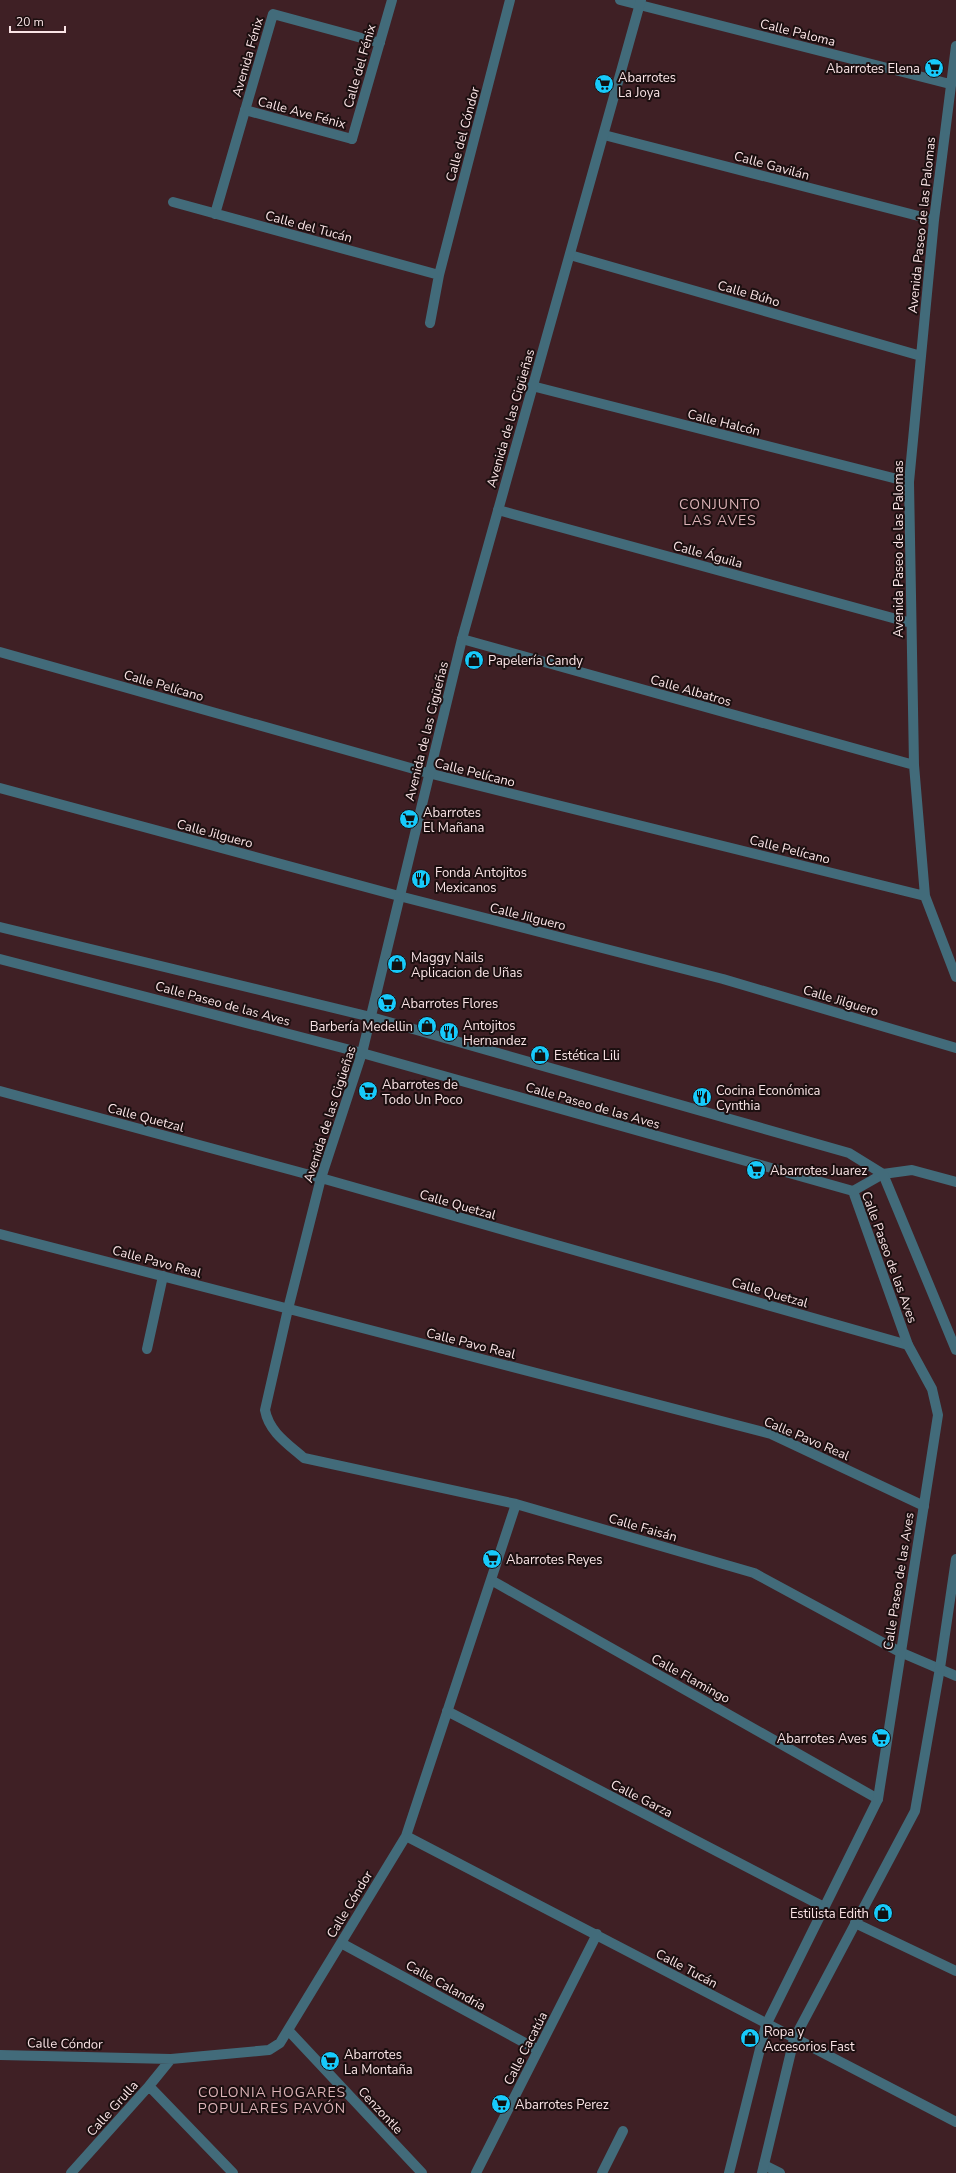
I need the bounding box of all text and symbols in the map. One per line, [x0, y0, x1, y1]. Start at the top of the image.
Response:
scale bar [10, 8, 65, 34]
text: 20 m [16, 14, 44, 30]
street label: Avenida Fénix [228, 15, 268, 99]
street label: Calle Paloma [758, 15, 837, 51]
street label: Calle del Fénix [339, 22, 381, 110]
supermarket icon: Abarrotes Elena [923, 57, 945, 79]
place label: Abarrotes Elena [826, 60, 920, 78]
place label: Abarrotes La Joya [618, 69, 676, 102]
supermarket icon: Abarrotes La Joya [593, 73, 615, 95]
street label: Calle del Cóndor [442, 85, 484, 184]
street label: Calle Ave Fénix [256, 93, 348, 133]
street label: Avenida Paseo de las Palomas [904, 136, 940, 314]
street label: Calle Gavilán [732, 147, 811, 185]
street label: Calle del Tucán [263, 207, 354, 247]
street label: Calle Búho [715, 276, 782, 311]
street label: Avenida de las Cigüeñas [483, 347, 539, 490]
street label: Calle Halcón [685, 405, 762, 441]
street label: Avenida Paseo de las Palomas [890, 460, 908, 638]
district label: CONJUNTO LAS AVES [679, 495, 761, 530]
street label: Calle Águila [671, 536, 745, 573]
shop icon: Papelería Candy [463, 649, 485, 671]
place label: Papelería Candy [488, 652, 583, 670]
street label: Avenida de las Cigüeñas [401, 660, 453, 803]
street label: Calle Pelícano [122, 666, 206, 706]
street label: Calle Albatros [648, 671, 733, 711]
street label: Calle Pelícano [433, 754, 517, 792]
place label: Abarrotes El Mañana [423, 804, 484, 837]
supermarket icon: Abarrotes El Mañana [398, 808, 420, 830]
street label: Calle Jilguero [175, 815, 255, 853]
street label: Calle Pelícano [748, 831, 832, 869]
place label: Fonda Antojitos Mexicanos [435, 864, 527, 897]
restaurant icon: Fonda Antojitos Mexicanos [410, 868, 432, 890]
street label: Calle Jilguero [488, 899, 568, 935]
place label: Maggy Nails Aplicacion de Uñas [411, 949, 523, 982]
shop icon: Maggy Nails Aplicacion de Uñas [386, 953, 408, 975]
street label: Calle Paseo de las Aves [153, 977, 292, 1031]
street label: Calle Jilguero [801, 981, 881, 1021]
supermarket icon: Abarrotes Flores [376, 992, 398, 1014]
place label: Abarrotes Flores [401, 995, 498, 1013]
shop icon: Barbería Medellin [416, 1015, 438, 1037]
place label: Antojitos Hernandez [463, 1017, 527, 1050]
place label: Barbería Medellin [310, 1018, 413, 1036]
restaurant icon: Antojitos Hernandez [438, 1021, 460, 1043]
street label: Avenida de las Cigüeñas [299, 1043, 361, 1185]
shop icon: Estética Lili [529, 1044, 551, 1066]
place label: Estética Lili [554, 1047, 620, 1065]
place label: Abarrotes de Todo Un Poco [382, 1076, 463, 1109]
street label: Calle Paseo de las Aves [523, 1078, 662, 1134]
supermarket icon: Abarrotes de Todo Un Poco [357, 1080, 379, 1102]
place label: Cocina Económica Cynthia [716, 1082, 820, 1115]
restaurant icon: Cocina Económica Cynthia [691, 1086, 713, 1108]
street label: Calle Quetzal [105, 1099, 186, 1137]
supermarket icon: Abarrotes Juarez [745, 1159, 767, 1181]
place label: Abarrotes Juarez [770, 1162, 867, 1180]
street label: Calle Quetzal [417, 1185, 498, 1225]
street label: Calle Paseo de las Aves [857, 1189, 921, 1326]
street label: Calle Pavo Real [110, 1241, 203, 1283]
street label: Calle Quetzal [729, 1273, 810, 1313]
street label: Calle Pavo Real [424, 1324, 517, 1364]
street label: Calle Pavo Real [761, 1413, 852, 1465]
street label: Calle Faisán [606, 1510, 679, 1546]
street label: Calle Paseo de las Aves [879, 1511, 919, 1651]
supermarket icon: Abarrotes Reyes [481, 1548, 503, 1570]
place label: Abarrotes Reyes [506, 1551, 602, 1569]
street label: Calle Flamingo [648, 1650, 733, 1708]
supermarket icon: Abarrotes Aves [870, 1727, 892, 1749]
place label: Abarrotes Aves [777, 1730, 867, 1748]
street label: Calle Garza [608, 1776, 676, 1822]
street label: Calle Cóndor [323, 1867, 377, 1942]
shop icon: Estilista Edith [872, 1902, 894, 1924]
place label: Estilista Edith [790, 1905, 869, 1923]
street label: Calle Tucán [652, 1945, 721, 1993]
street label: Calle Calandria [402, 1956, 489, 2015]
street label: Calle Cacatúa [500, 2009, 552, 2088]
place label: Ropa y Accesorios Fast [764, 2023, 855, 2056]
shop icon: Ropa y Accesorios Fast [739, 2027, 761, 2049]
street label: Calle Cóndor [27, 2034, 103, 2054]
place label: Abarrotes La Montaña [344, 2046, 413, 2079]
supermarket icon: Abarrotes La Montaña [319, 2050, 341, 2072]
street label: Calle Grulla [83, 2077, 143, 2140]
district label: COLONIA HOGARES POPULARES PAVÓN [198, 2083, 346, 2118]
street label: Cenzontle [354, 2083, 407, 2138]
supermarket icon: Abarrotes Perez [490, 2093, 512, 2115]
place label: Abarrotes Perez [515, 2096, 609, 2114]

